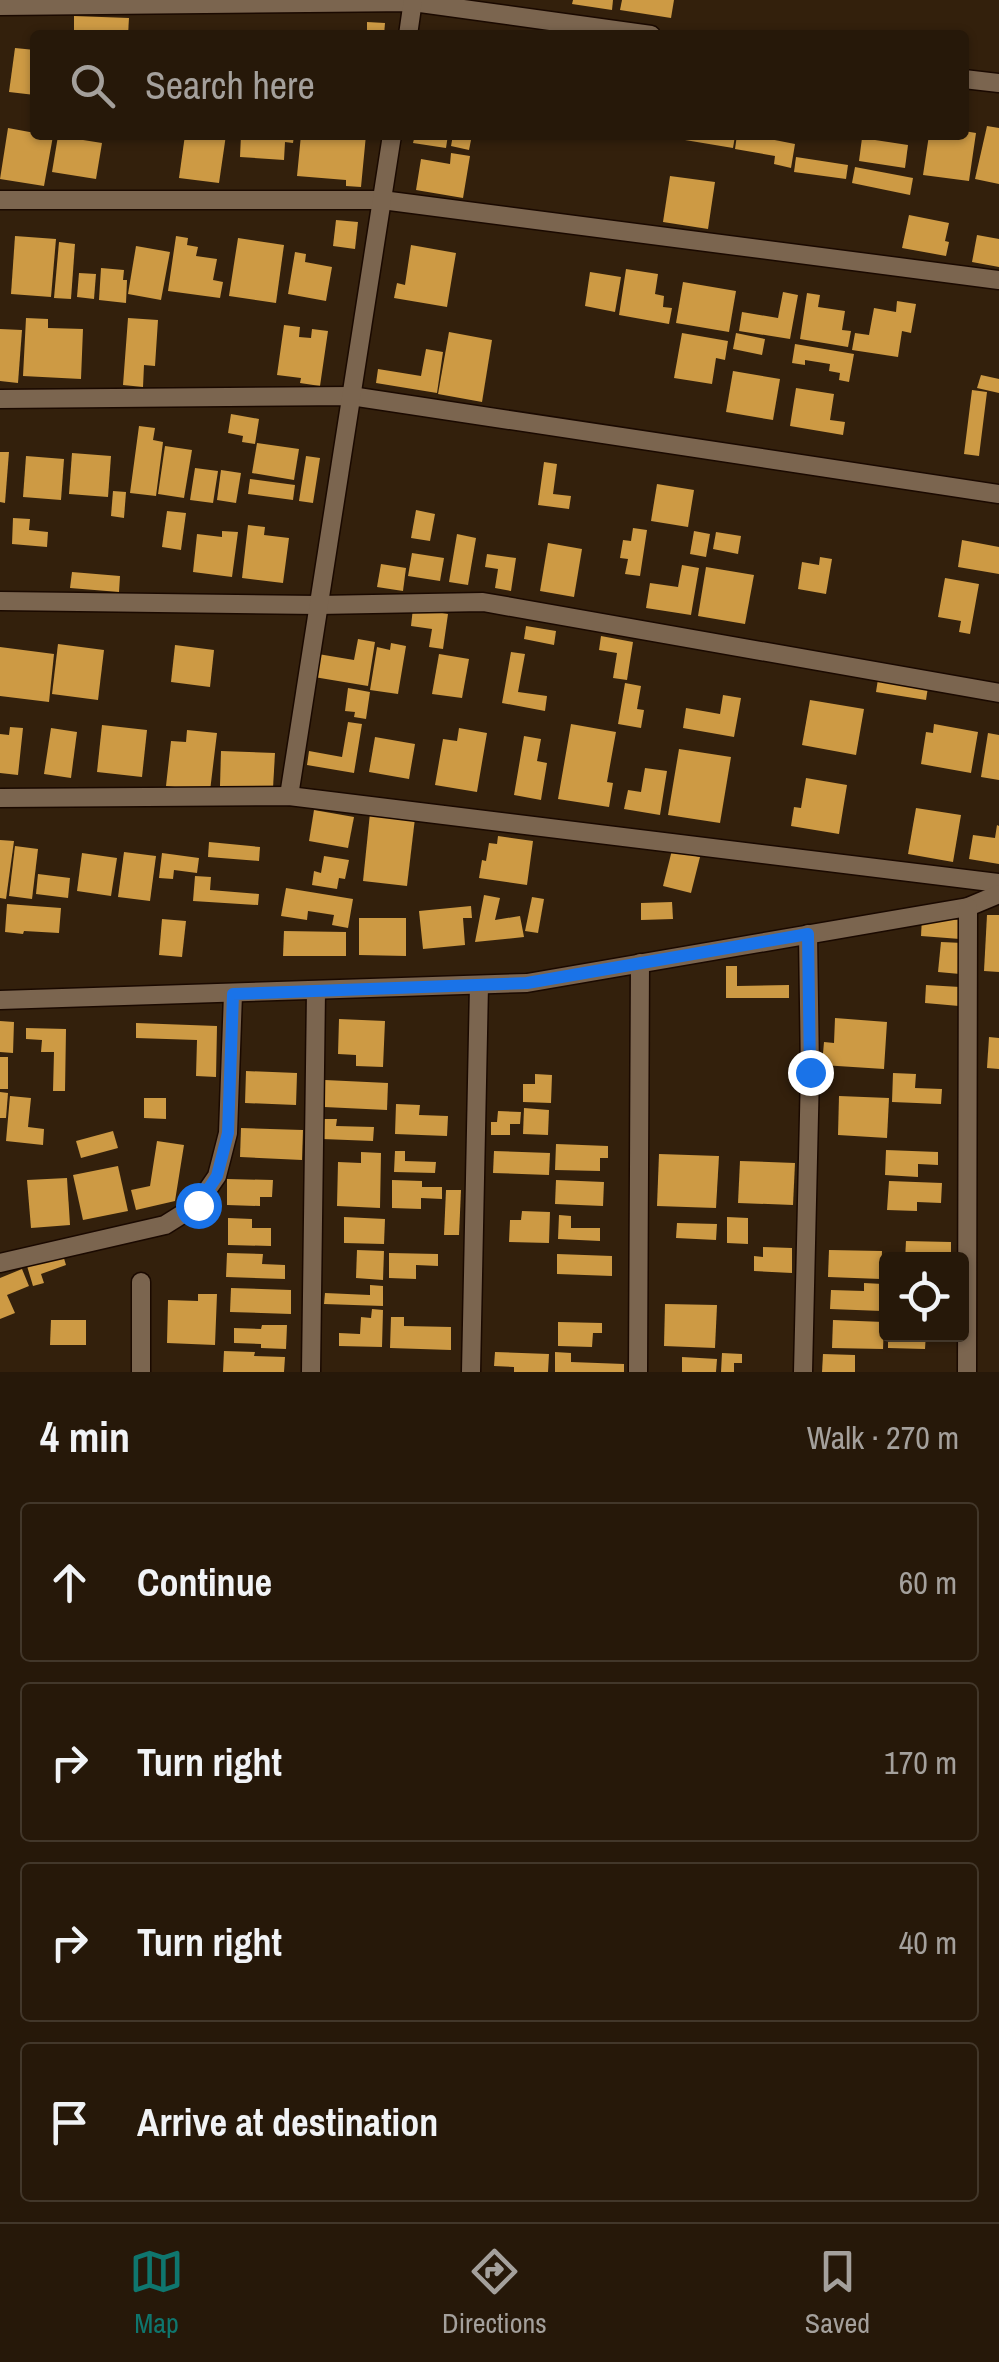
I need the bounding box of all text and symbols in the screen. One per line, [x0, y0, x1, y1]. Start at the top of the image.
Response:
search box [30, 30, 969, 140]
icon: search [65, 58, 120, 113]
text: Search here [145, 60, 315, 111]
route end [788, 1050, 834, 1096]
route start [176, 1183, 222, 1229]
map controls [879, 1252, 969, 1342]
button: locate [879, 1252, 969, 1342]
text: 4 min [40, 1409, 130, 1465]
text: Walk · 270 m [807, 1416, 959, 1459]
icon: ahead [42, 1555, 97, 1610]
text: Continue [137, 1557, 272, 1608]
text: 60 m [899, 1561, 957, 1604]
icon: right [42, 1735, 97, 1790]
text: Turn right [137, 1737, 282, 1788]
text: 170 m [884, 1741, 957, 1784]
icon: right [42, 1915, 97, 1970]
text: Turn right [137, 1917, 282, 1968]
text: 40 m [899, 1921, 957, 1964]
icon: arrive [42, 2095, 97, 2150]
text: Arrive at destination [137, 2097, 438, 2148]
tab: Map [129, 2244, 184, 2342]
tab: Directions [442, 2244, 547, 2342]
tab: Saved [805, 2244, 870, 2342]

